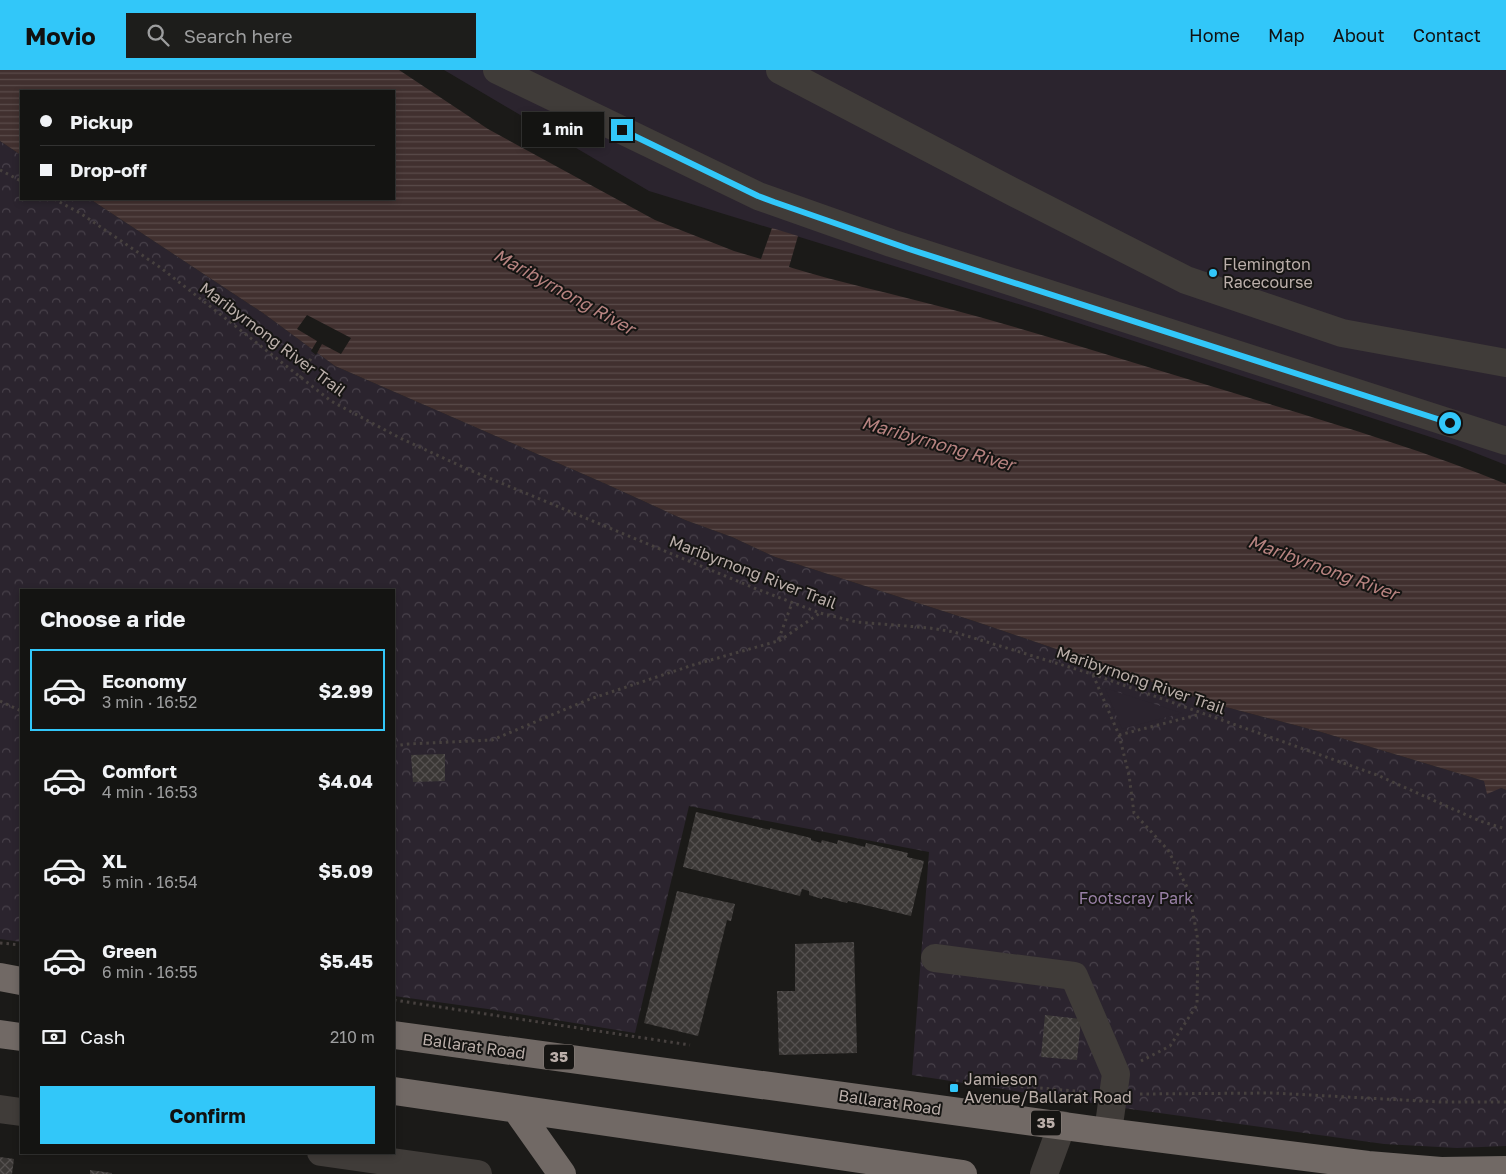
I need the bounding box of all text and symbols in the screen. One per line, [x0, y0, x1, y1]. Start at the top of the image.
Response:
search box [126, 13, 476, 58]
text: Movio [25, 21, 96, 50]
icon: search [144, 21, 172, 49]
text: Search here [184, 24, 293, 47]
text: Home [1189, 24, 1240, 46]
text: Map [1268, 24, 1305, 46]
text: About [1333, 24, 1385, 46]
text: Contact [1413, 24, 1481, 46]
text: Pickup [70, 110, 133, 133]
callout: 1 min [522, 112, 604, 148]
text: 1 min [543, 119, 583, 139]
route end [611, 119, 633, 141]
text: Drop-off [70, 158, 147, 181]
water label: Maribyrnong River [490, 243, 642, 341]
place label: Flemington Racecourse [1223, 254, 1313, 292]
marker: Flemington Racecourse [1207, 267, 1219, 279]
street label: Maribyrnong River Trail [196, 278, 350, 400]
water label: Maribyrnong River [859, 411, 1020, 476]
route start [1439, 412, 1461, 434]
water label: Maribyrnong River [1245, 530, 1404, 605]
street label: Maribyrnong River Trail [667, 531, 839, 613]
text: Choose a ride [40, 605, 186, 632]
street label: Maribyrnong River Trail [1054, 642, 1228, 718]
icon: car [42, 668, 87, 713]
text: Economy [102, 669, 187, 692]
text: $2.99 [318, 679, 373, 702]
text: 3 min · 16:52 [102, 692, 197, 712]
icon: car [42, 758, 87, 803]
text: Comfort [102, 759, 177, 782]
text: $4.04 [318, 769, 373, 792]
text: 4 min · 16:53 [102, 782, 198, 802]
icon: car [42, 848, 87, 893]
text: XL [102, 849, 127, 872]
text: $5.09 [318, 859, 373, 882]
text: 5 min · 16:54 [102, 872, 198, 892]
park label: Footscray Park [1079, 888, 1193, 908]
icon: car [42, 938, 87, 983]
text: Green [102, 939, 157, 962]
text: $5.45 [319, 949, 373, 972]
text: 6 min · 16:55 [102, 962, 198, 982]
icon: cash [40, 1023, 68, 1051]
text: Cash [80, 1025, 125, 1048]
text: 210 m [330, 1027, 375, 1047]
street label: Ballarat Road [421, 1029, 527, 1063]
road number: 35 [544, 1044, 574, 1070]
place label: Jamieson Avenue/Ballarat Road [964, 1069, 1132, 1107]
marker: Jamieson Avenue/Ballarat Road [948, 1082, 960, 1094]
street label: Ballarat Road [837, 1085, 943, 1119]
button: Confirm [40, 1086, 375, 1144]
road number: 35 [1031, 1110, 1061, 1136]

